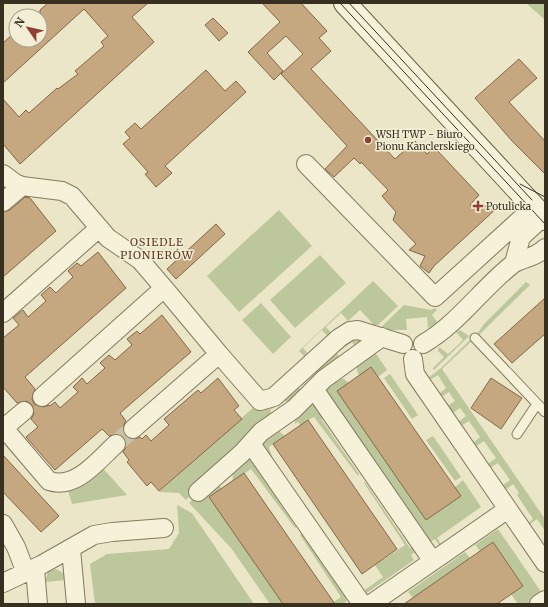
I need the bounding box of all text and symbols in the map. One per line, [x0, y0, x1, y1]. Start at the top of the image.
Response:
north arrow [8, 8, 48, 48]
text: N [11, 15, 28, 30]
place label: WSH TWP - Biuro Pionu Kanclerskiego [375, 128, 475, 153]
marker: WSH TWP - Biuro Pionu Kanclerskiego [363, 135, 373, 145]
place label: Potulicka [486, 200, 532, 213]
marker: Potulicka [473, 201, 483, 211]
district label: OSIEDLE PIONIERÓW [120, 235, 194, 262]

